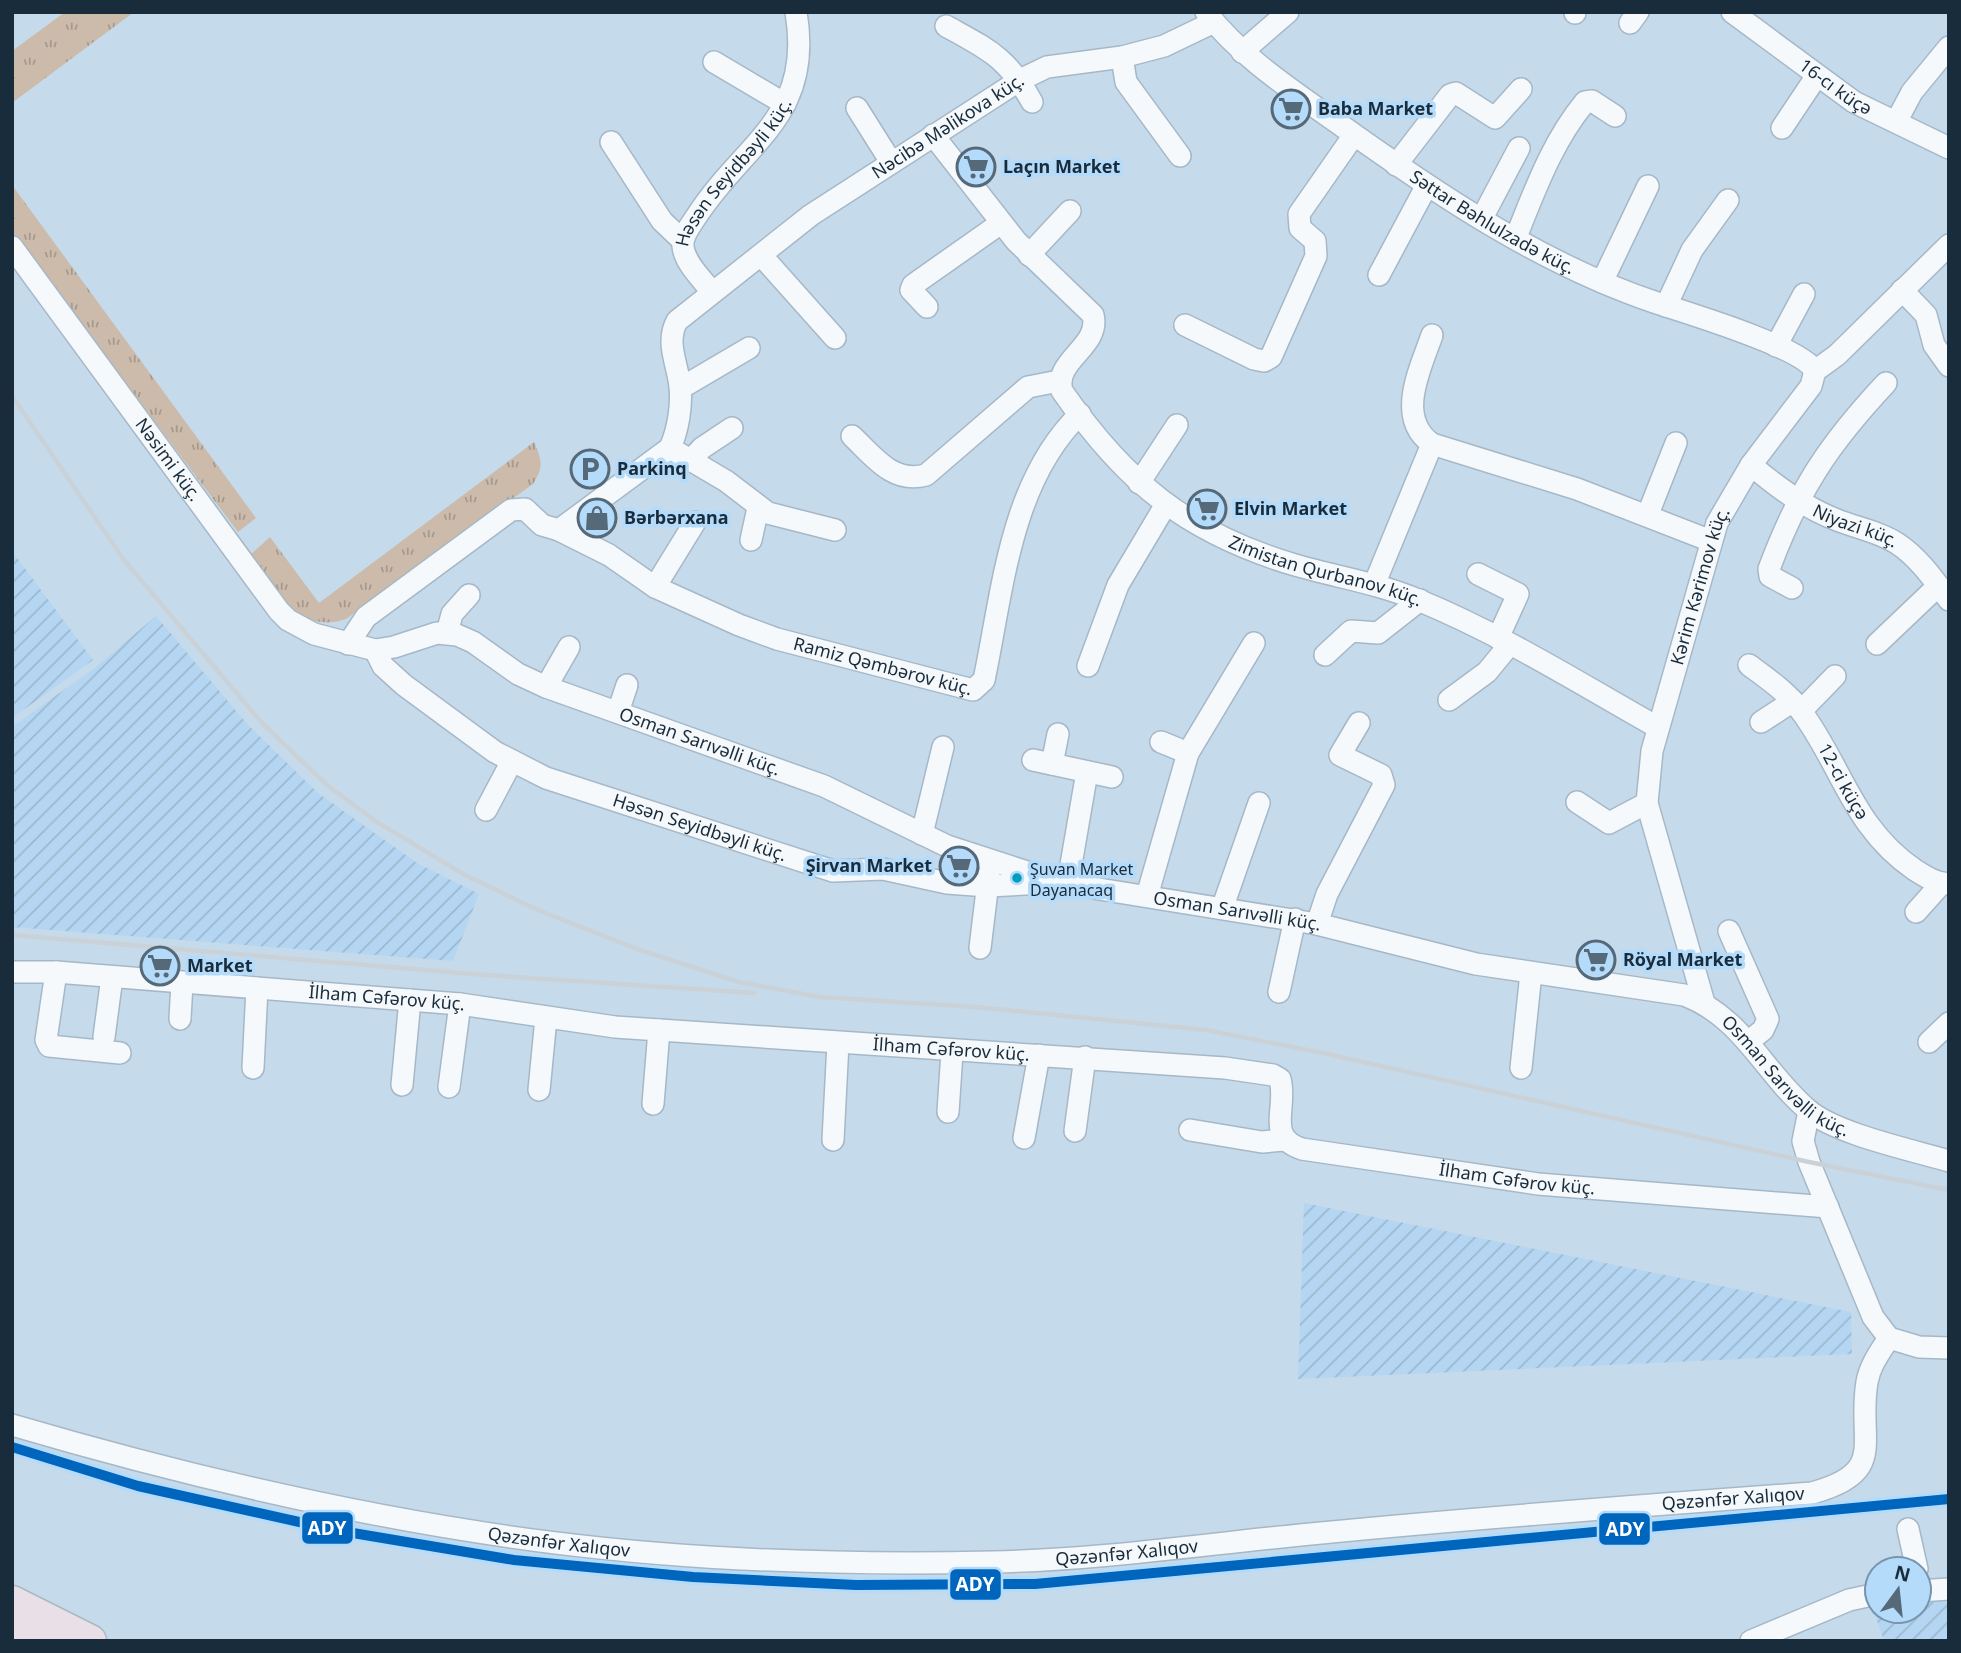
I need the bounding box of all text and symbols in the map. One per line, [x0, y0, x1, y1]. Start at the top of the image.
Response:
street label: 16-cı küçə [1795, 53, 1876, 120]
street label: Nəcibə Məlikova küç. [867, 67, 1028, 184]
supermarket icon: Baba Market [1270, 88, 1312, 130]
street label: Həsən Seyidbəyli küç. [669, 94, 797, 249]
place label: Baba Market [1318, 96, 1433, 120]
supermarket icon: Laçın Market [955, 146, 997, 188]
place label: Laçın Market [1003, 154, 1121, 178]
street label: Səttar Bəhlulzadə küç. [1406, 164, 1579, 279]
street label: Nəsimi küç. [130, 413, 207, 506]
parking icon: Parkinq [569, 448, 611, 490]
place label: Parkinq [617, 456, 687, 480]
supermarket icon: Elvin Market [1186, 488, 1228, 530]
place label: Elvin Market [1234, 496, 1347, 520]
shop icon: Bərbərxana [576, 497, 618, 539]
street label: Niyazi küç. [1809, 498, 1903, 553]
street label: Kərim Kərimov küç. [1664, 502, 1735, 668]
place label: Bərbərxana [624, 505, 729, 529]
street label: Zimistan Qurbanov küç. [1225, 529, 1426, 611]
street label: Ramiz Qəmbərov küç. [791, 631, 975, 700]
street label: Osman Sarıvəlli küç. [616, 701, 784, 781]
street label: 12-ci küçə [1813, 739, 1875, 824]
street label: Həsən Seyidbəyli küç. [610, 787, 790, 866]
supermarket icon: Şirvan Market [938, 845, 980, 887]
place label: Şirvan Market [806, 853, 932, 877]
place label: Şuvan Market Dayanacaq [1030, 858, 1133, 901]
marker: Şuvan Market Dayanacaq [1010, 871, 1024, 885]
street label: Osman Sarıvəlli küç. [1152, 885, 1324, 936]
supermarket icon: Röyal Market [1575, 939, 1617, 981]
supermarket icon: Market [139, 945, 181, 987]
place label: Röyal Market [1623, 947, 1743, 971]
place label: Market [187, 953, 253, 977]
street label: İlham Cəfərov küç. [308, 979, 467, 1016]
street label: Osman Sarıvəlli küç. [1717, 1009, 1853, 1142]
street label: İlham Cəfərov küç. [872, 1031, 1031, 1066]
street label: İlham Cəfərov küç. [1438, 1156, 1596, 1199]
street label: Qəzənfər Xalıqov [1661, 1481, 1806, 1515]
line badge: ADY [301, 1511, 354, 1545]
line badge: ADY [1598, 1512, 1651, 1546]
text: ADY [308, 1515, 346, 1541]
text: ADY [1606, 1516, 1644, 1542]
street label: Qəzənfər Xalıqov [486, 1521, 632, 1562]
street label: Qəzənfər Xalıqov [1054, 1533, 1200, 1570]
north arrow [1863, 1555, 1933, 1625]
text: N [1892, 1559, 1913, 1588]
line badge: ADY [949, 1568, 1002, 1601]
text: ADY [956, 1571, 994, 1597]

